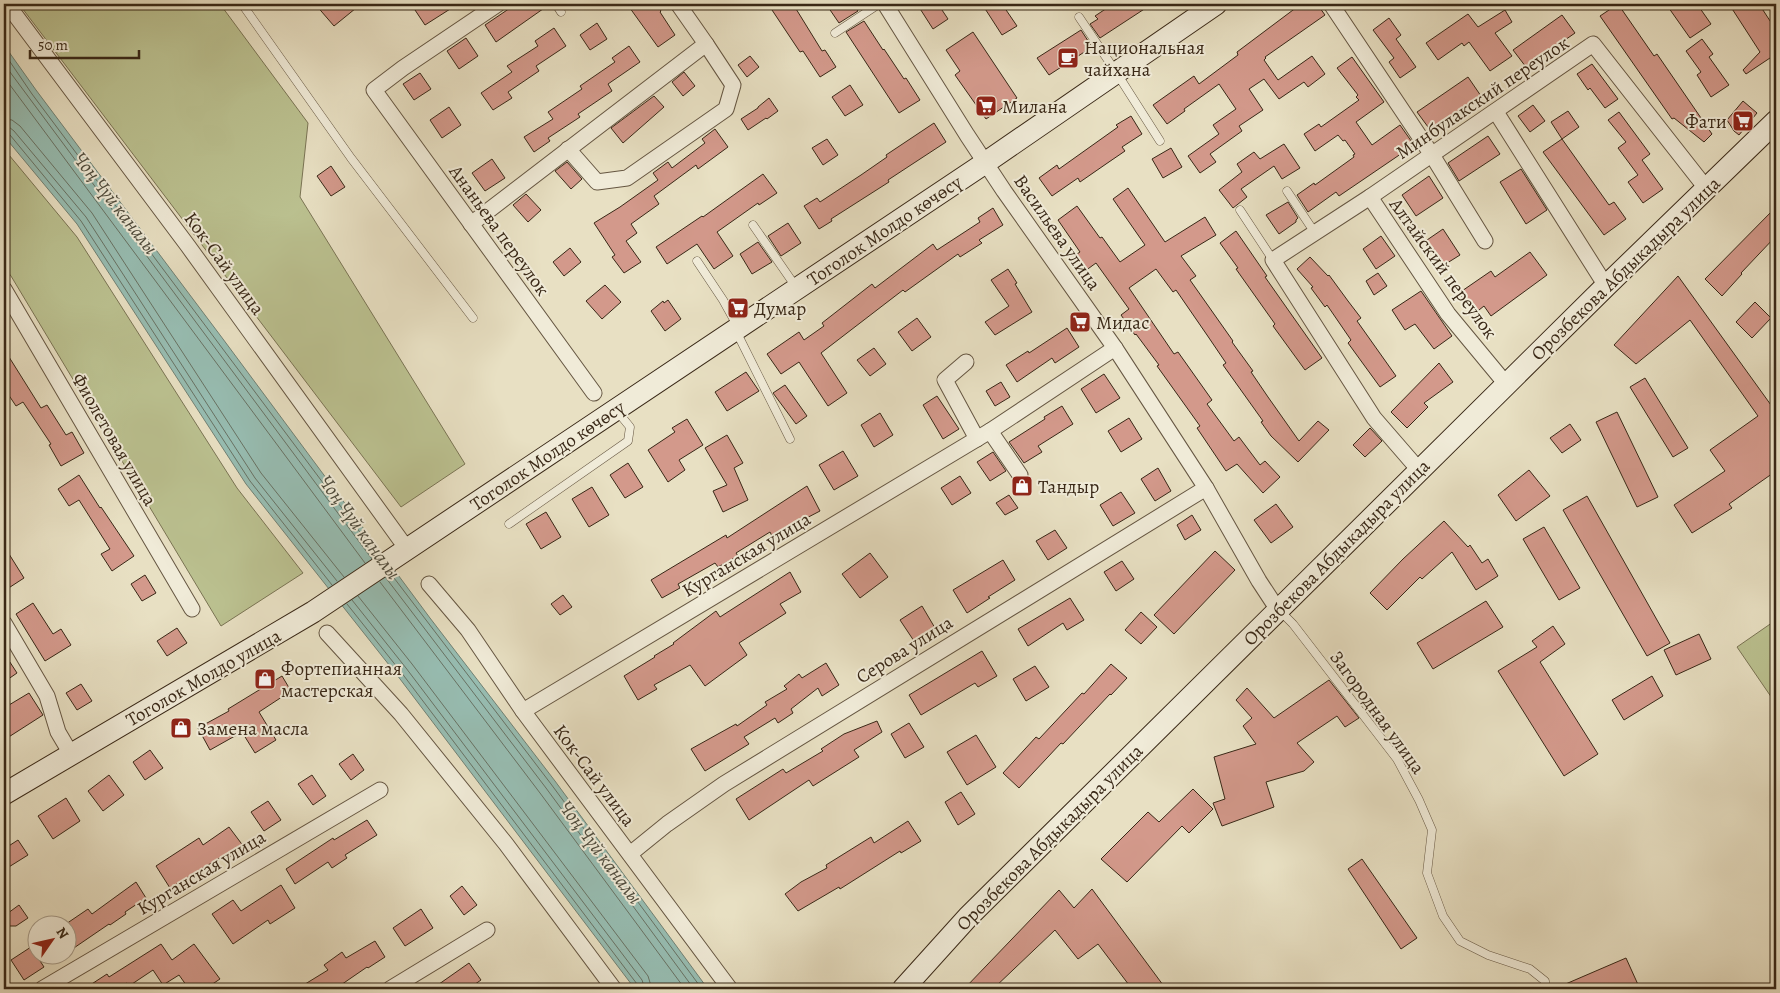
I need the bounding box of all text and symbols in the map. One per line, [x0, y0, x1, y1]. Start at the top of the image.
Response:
scale bar [30, 28, 139, 60]
street label: Минбулакский переулок [1391, 30, 1574, 166]
text: 50 m [38, 35, 68, 55]
place label: Национальная чайхана [1084, 35, 1205, 83]
cafe icon: Национальная чайхана [1056, 46, 1080, 70]
supermarket icon: Милана [974, 94, 998, 118]
place label: Милана [1002, 94, 1067, 120]
place label: Фати [1685, 109, 1727, 135]
supermarket icon: Фати [1731, 109, 1755, 133]
water label: Чоң Чүй каналы [67, 147, 164, 260]
street label: Ананьева переулок [442, 159, 556, 301]
street label: Тоголок Молдо көчөсү [802, 169, 967, 292]
street label: Васильева улица [1008, 169, 1107, 296]
street label: Орозбекова Абдыкадыра улица [1525, 171, 1726, 366]
street label: Алтайский переулок [1383, 192, 1503, 345]
street label: Кок-Сай улица [178, 207, 271, 321]
supermarket icon: Думар [726, 296, 750, 320]
place label: Думар [754, 296, 806, 322]
supermarket icon: Мидас [1068, 310, 1092, 334]
place label: Мидас [1096, 310, 1149, 336]
street label: Фиолетовая улица [65, 368, 163, 511]
street label: Тоголок Молдо көчөсү [465, 394, 630, 517]
street label: Орозбекова Абдыкадыра улица [1238, 453, 1436, 652]
water label: Чоң Чүй каналы [313, 470, 407, 585]
shop icon: Тандыр [1010, 474, 1034, 498]
place label: Тандыр [1038, 474, 1099, 500]
street label: Курганская улица [677, 506, 816, 604]
street label: Серова улица [851, 610, 958, 690]
street label: Тоголок Молдо улица [121, 623, 286, 733]
street label: Загородная улица [1324, 646, 1431, 780]
place label: Фортепианная мастерская [281, 656, 402, 704]
shop icon: Фортепианная мастерская [253, 667, 277, 691]
shop icon: Замена масла [169, 716, 193, 740]
place label: Замена масла [197, 716, 309, 742]
street label: Кок-Сай улица [547, 719, 641, 832]
street label: Орозбекова Абдыкадыра улица [951, 738, 1149, 937]
water label: Чоң Чүй каналы [553, 795, 648, 910]
street label: Курганская улица [132, 824, 271, 922]
north arrow [28, 916, 78, 966]
text: N [52, 923, 73, 943]

